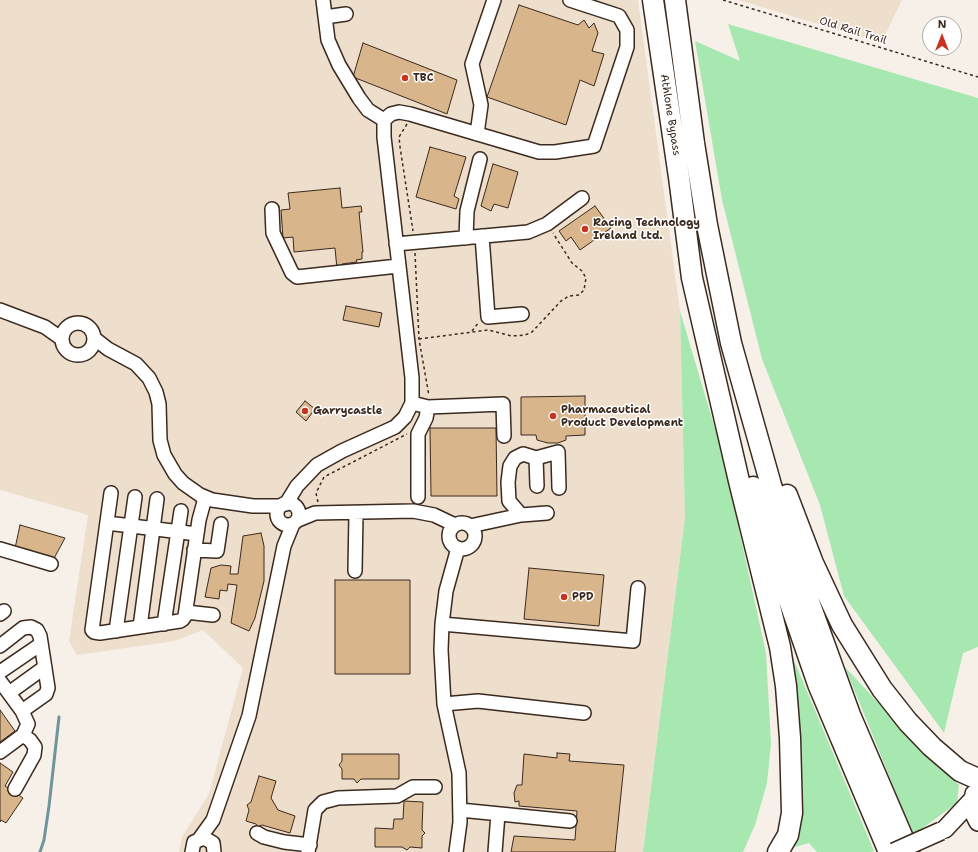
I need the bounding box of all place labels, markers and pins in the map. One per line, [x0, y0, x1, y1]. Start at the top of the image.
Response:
place label: TBC [413, 71, 433, 85]
marker: TBC [400, 73, 410, 83]
place label: Racing Technology Ireland Ltd. [593, 216, 700, 242]
marker: Racing Technology Ireland Ltd. [580, 224, 590, 234]
place label: Pharmaceutical Product Development [561, 403, 683, 429]
place label: Garrycastle [313, 404, 382, 418]
marker: Garrycastle [300, 406, 310, 416]
marker: Pharmaceutical Product Development [548, 411, 558, 421]
place label: PPD [572, 590, 594, 604]
marker: PPD [559, 592, 569, 602]

